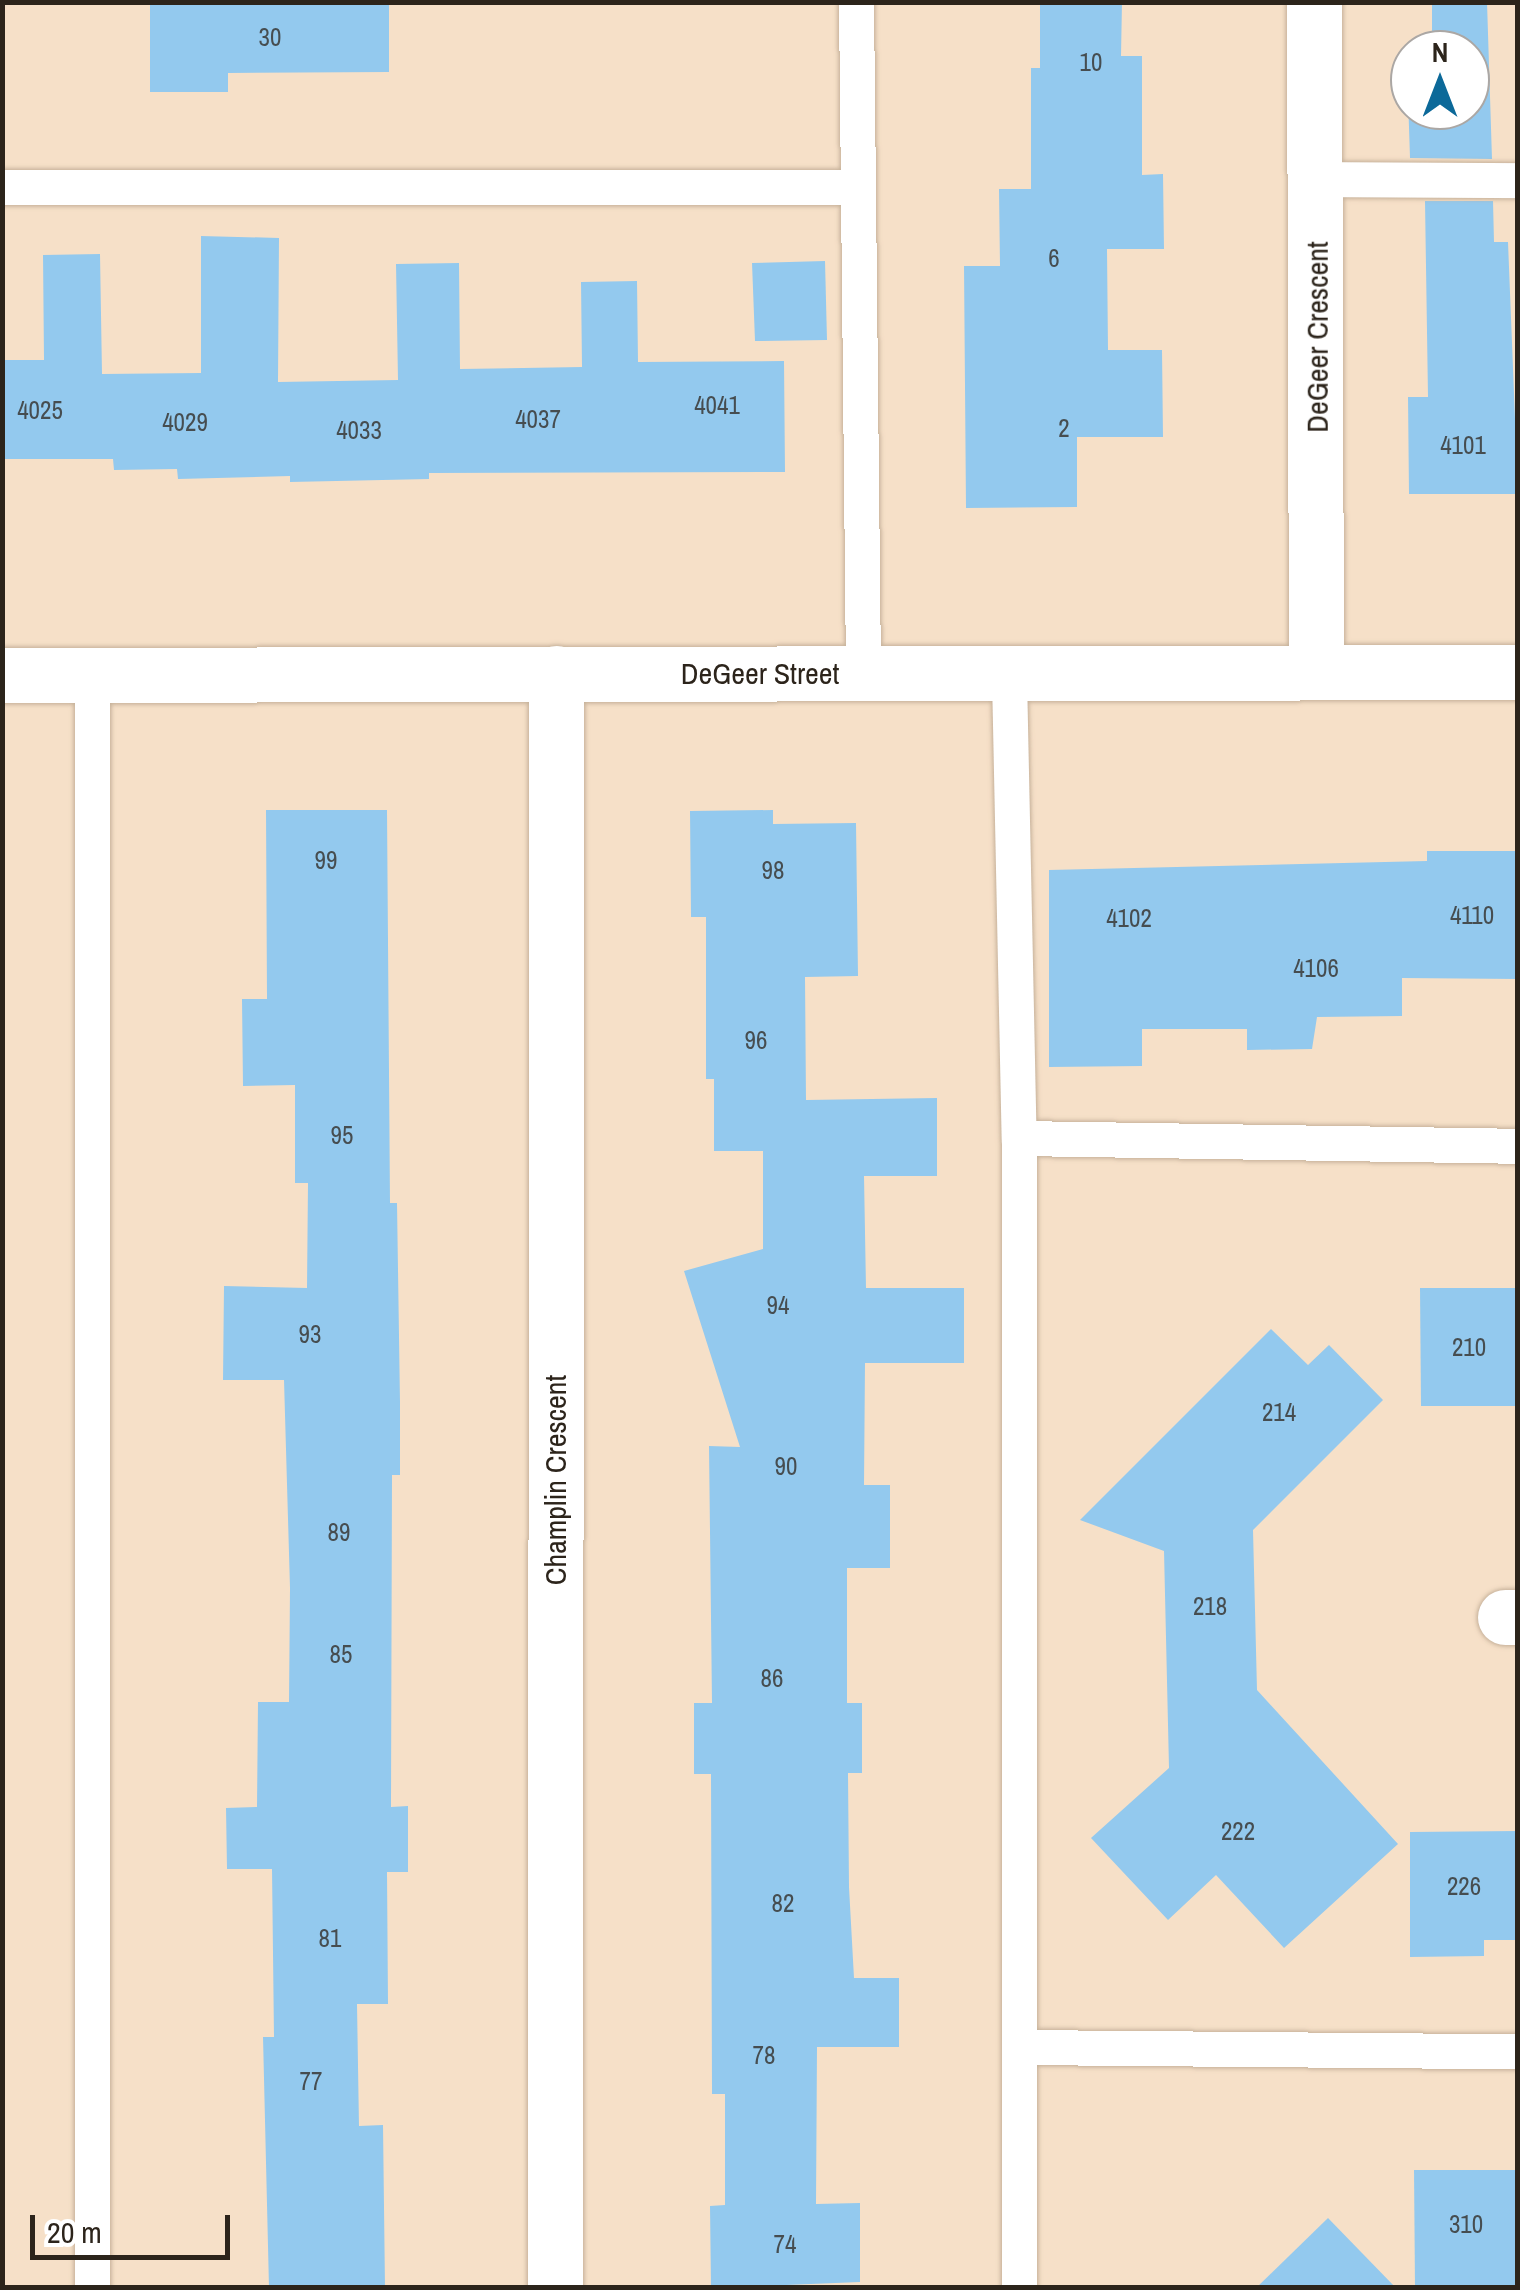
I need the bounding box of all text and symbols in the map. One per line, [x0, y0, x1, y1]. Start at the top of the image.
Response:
house number: 30 [259, 22, 281, 52]
north arrow [1390, 30, 1490, 130]
text: N [1432, 33, 1448, 71]
house number: 10 [1080, 47, 1102, 77]
street label: DeGeer Crescent [1299, 241, 1335, 433]
house number: 6 [1048, 243, 1060, 273]
house number: 4041 [694, 390, 740, 420]
house number: 4025 [17, 395, 63, 425]
house number: 4037 [515, 404, 561, 434]
house number: 4029 [162, 407, 208, 437]
house number: 2 [1058, 413, 1070, 443]
house number: 4033 [336, 415, 382, 445]
house number: 4101 [1440, 430, 1486, 460]
street label: DeGeer Street [681, 655, 839, 691]
house number: 99 [315, 845, 337, 875]
house number: 98 [762, 855, 784, 885]
house number: 4110 [1450, 900, 1494, 930]
house number: 4102 [1106, 903, 1152, 933]
house number: 4106 [1293, 953, 1339, 983]
house number: 96 [745, 1025, 767, 1055]
house number: 95 [331, 1120, 353, 1150]
house number: 94 [767, 1290, 789, 1320]
house number: 93 [299, 1319, 321, 1349]
house number: 210 [1452, 1332, 1486, 1362]
street label: Champlin Crescent [537, 1375, 573, 1585]
house number: 214 [1262, 1397, 1296, 1427]
house number: 90 [775, 1451, 797, 1481]
house number: 89 [328, 1517, 350, 1547]
house number: 218 [1193, 1591, 1227, 1621]
house number: 85 [330, 1639, 352, 1669]
house number: 86 [761, 1663, 783, 1693]
house number: 222 [1221, 1816, 1255, 1846]
house number: 226 [1447, 1871, 1481, 1901]
house number: 82 [772, 1888, 794, 1918]
house number: 81 [319, 1923, 341, 1953]
house number: 78 [753, 2040, 775, 2070]
house number: 77 [300, 2066, 322, 2096]
scale bar [35, 2195, 235, 2257]
house number: 310 [1449, 2209, 1483, 2239]
text: 20 m [47, 2212, 102, 2252]
house number: 74 [774, 2229, 796, 2259]

